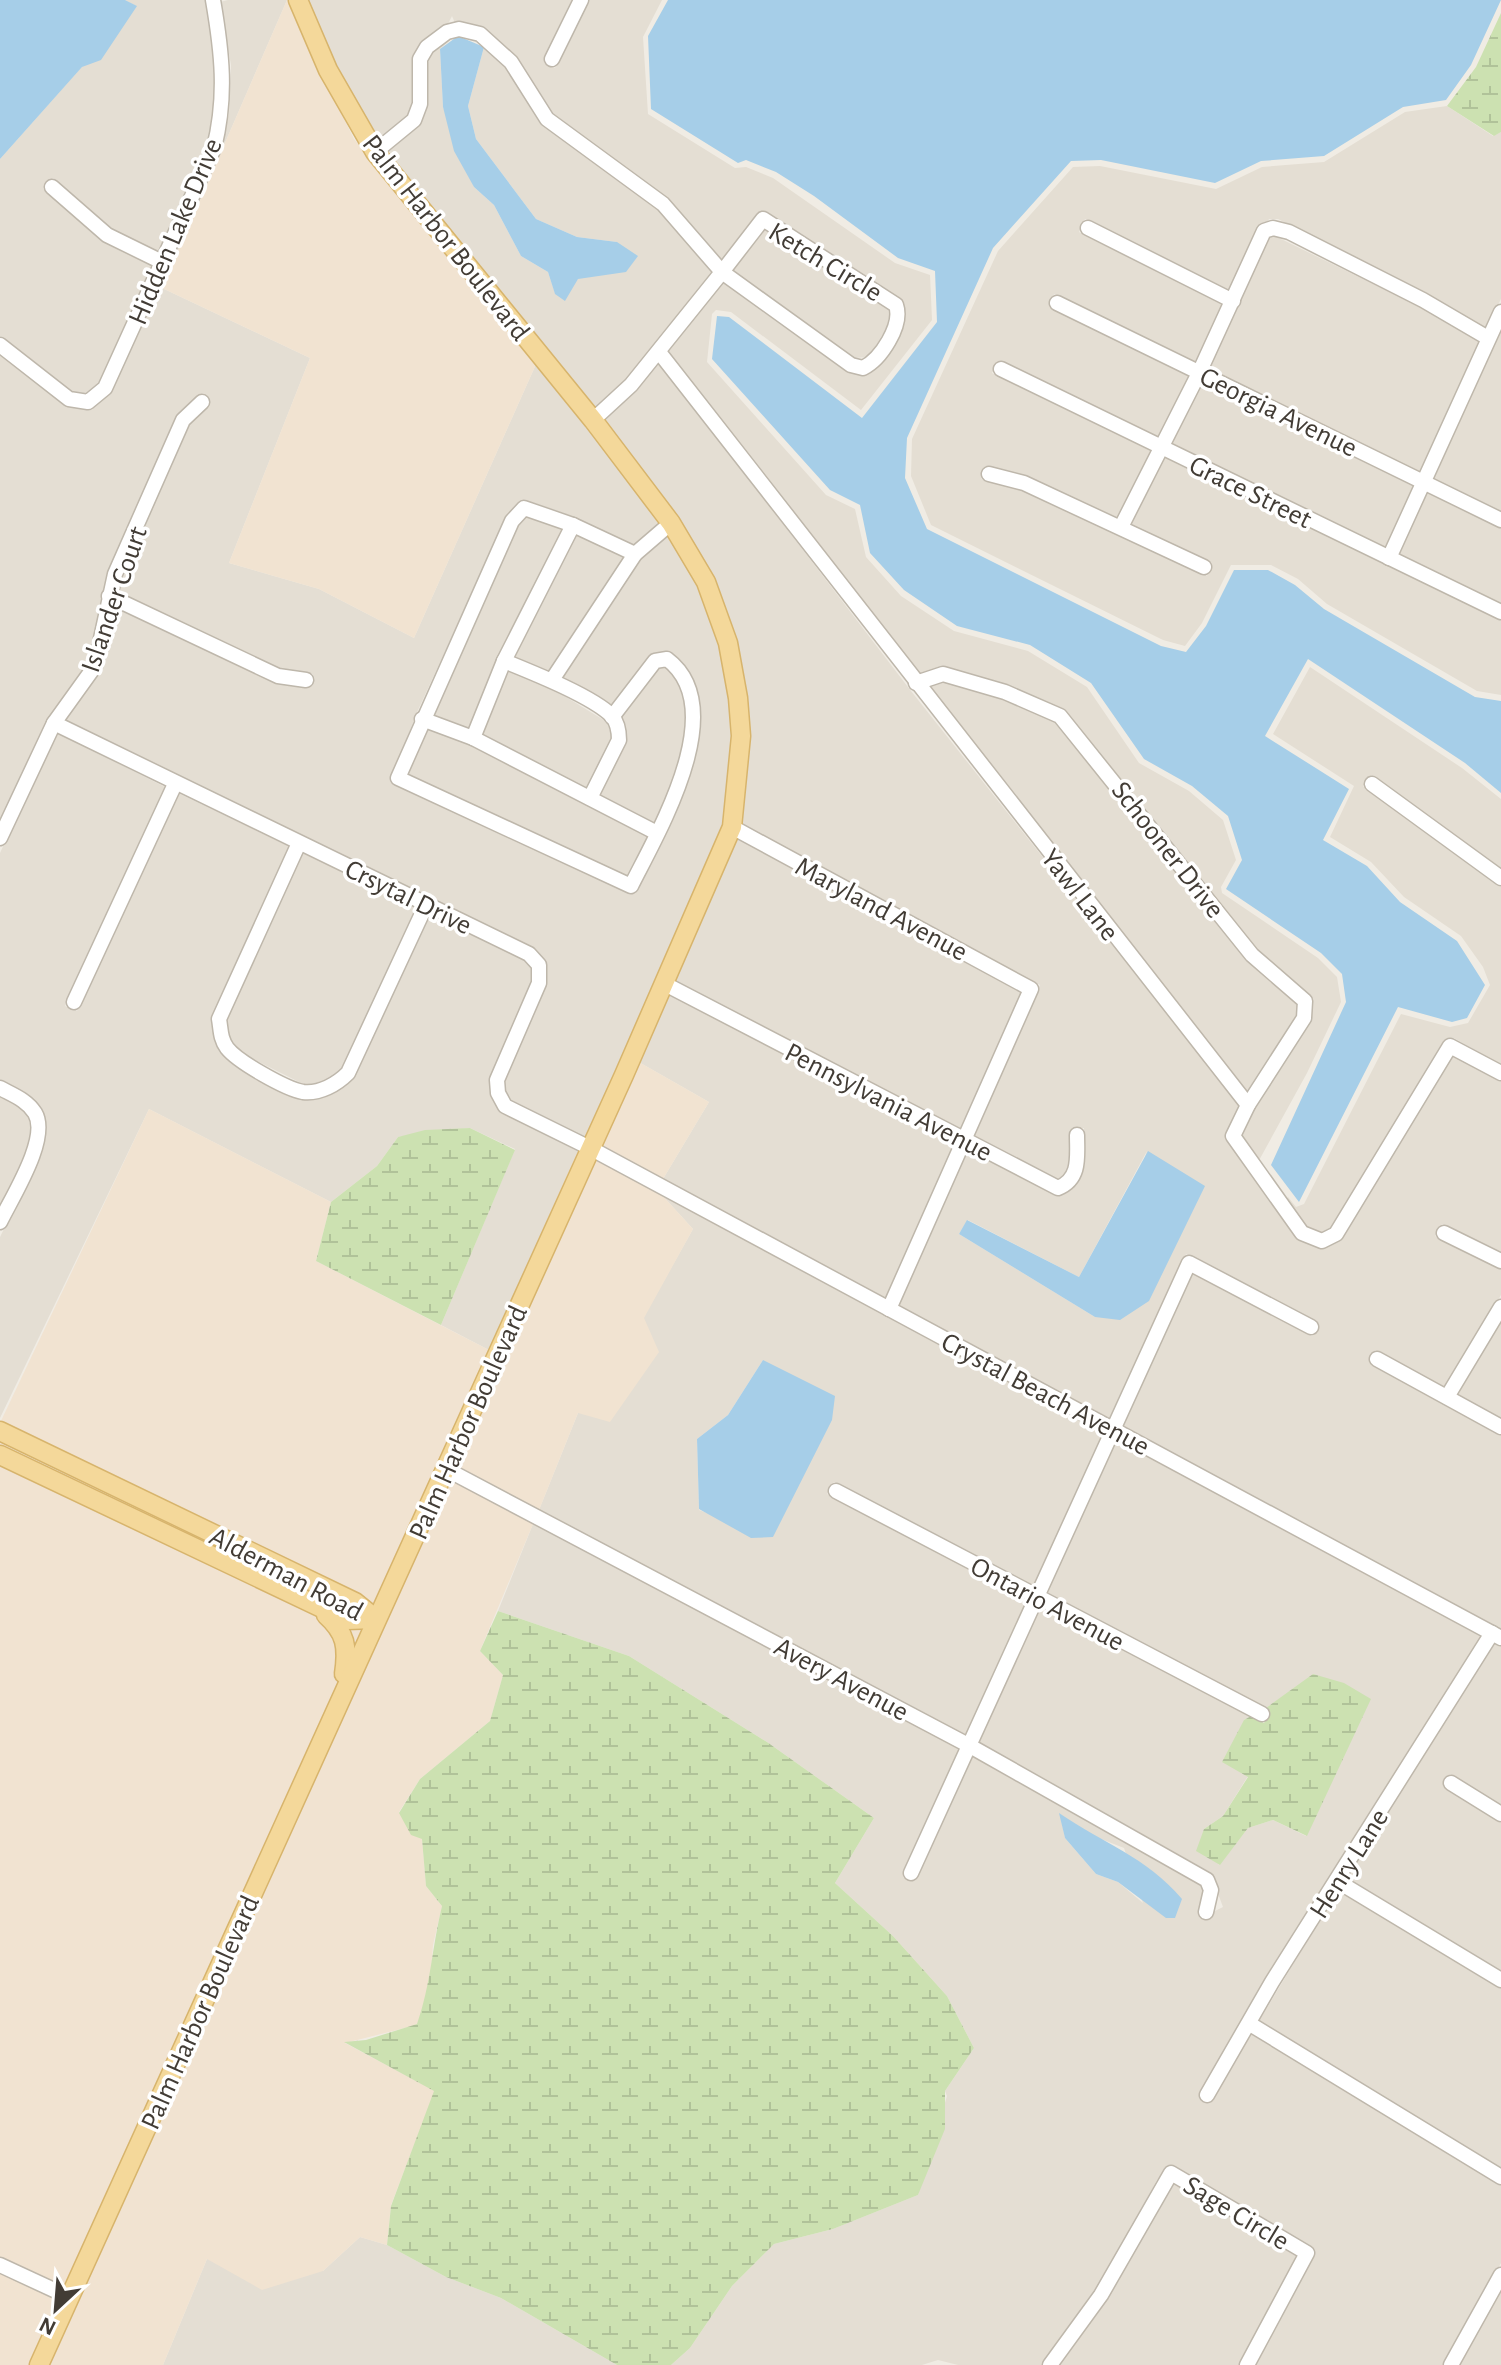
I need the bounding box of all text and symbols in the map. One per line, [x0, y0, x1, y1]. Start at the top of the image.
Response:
street label: Palm Harbor Boulevard [357, 130, 534, 346]
street label: Hidden Lake Drive [124, 134, 228, 329]
street label: Ketch Circle [763, 218, 887, 307]
street label: Georgia Avenue [1195, 363, 1361, 463]
street label: Grace Street [1185, 451, 1316, 534]
street label: Islander Court [77, 523, 153, 676]
street label: Schooner Drive [1106, 777, 1229, 924]
street label: Yawl Lane [1035, 844, 1124, 946]
street label: Maryland Avenue [790, 853, 972, 967]
street label: Crsytal Drive [340, 855, 476, 940]
street label: Pennsylvania Avenue [780, 1038, 996, 1167]
street label: Palm Harbor Boulevard [405, 1302, 533, 1544]
street label: Crystal Beach Avenue [936, 1328, 1154, 1461]
street label: Alderman Road [205, 1523, 367, 1627]
street label: Ontario Avenue [966, 1553, 1129, 1657]
street label: Avery Avenue [769, 1633, 913, 1727]
street label: Henry Lane [1305, 1804, 1394, 1924]
street label: Palm Harbor Boulevard [137, 1892, 265, 2134]
street label: Sage Circle [1178, 2171, 1294, 2256]
north arrow [16, 2269, 96, 2349]
text: N [36, 2313, 59, 2339]

